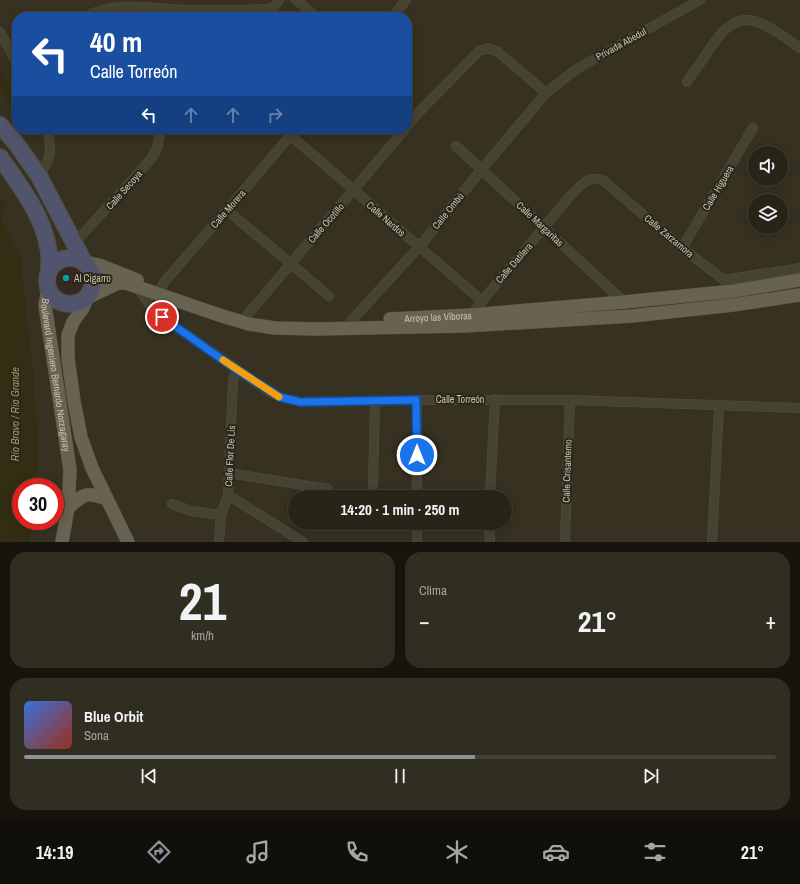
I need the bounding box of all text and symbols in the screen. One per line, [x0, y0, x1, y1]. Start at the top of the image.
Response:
text: 40 m [90, 23, 142, 61]
street label: Privada Abedul [594, 25, 649, 63]
icon: left [24, 28, 76, 80]
text: Calle Torreón [90, 59, 178, 84]
icon: left [138, 104, 160, 126]
icon: ahead [180, 104, 202, 126]
icon: ahead [222, 104, 244, 126]
icon: right [264, 104, 286, 126]
map controls [748, 146, 788, 234]
button: sound [748, 146, 788, 186]
street label: Calle Higuera [700, 163, 737, 213]
street label: Calle Secoya [103, 167, 145, 212]
street label: Calle Morera [208, 187, 249, 231]
street label: Calle Ombú [429, 190, 467, 232]
button: layers [748, 194, 788, 234]
street label: Calle Nardos [364, 199, 408, 239]
street label: Calle Margaritas [514, 199, 566, 249]
street label: Calle Ocotillo [305, 200, 347, 246]
street label: Calle Zarzamora [642, 212, 697, 261]
street label: Calle Datilera [493, 240, 535, 286]
place label: Al Cigarro [73, 272, 111, 285]
marker: Al Cigarro [61, 273, 71, 283]
street label: Boulevard Ingeniero Bernardo Norzagaray [38, 297, 74, 453]
pin [145, 300, 179, 334]
icon: arrive [151, 306, 173, 328]
street label: Arroyo las Víboras [403, 308, 472, 325]
water label: Río Bravo / Rio Grande [8, 367, 22, 461]
street label: Calle Torreón [436, 393, 484, 406]
street label: Calle Flor De Lis [222, 425, 238, 487]
position arrow [396, 434, 438, 476]
street label: Calle Crisantemo [559, 439, 575, 503]
speed limit sign: 30 [12, 478, 64, 530]
text: 14:20 · 1 min · 250 m [341, 499, 459, 520]
text: 21 [179, 566, 226, 636]
text: Clima [419, 582, 447, 599]
text: 21° [578, 601, 617, 641]
text: − [419, 606, 430, 636]
text: + [765, 606, 776, 636]
text: km/h [191, 627, 214, 644]
text: Blue Orbit [84, 706, 143, 727]
text: Sona [84, 727, 109, 744]
icon: previous [138, 765, 160, 787]
icon: pause [389, 765, 411, 787]
icon: next [640, 765, 662, 787]
icon: directions [145, 838, 173, 866]
icon: music [244, 838, 272, 866]
icon: phone [343, 838, 371, 866]
icon: climate [443, 838, 471, 866]
icon: car [542, 838, 570, 866]
icon: filters [641, 838, 669, 866]
text: 14:19 [36, 840, 73, 865]
text: 21° [741, 840, 764, 865]

